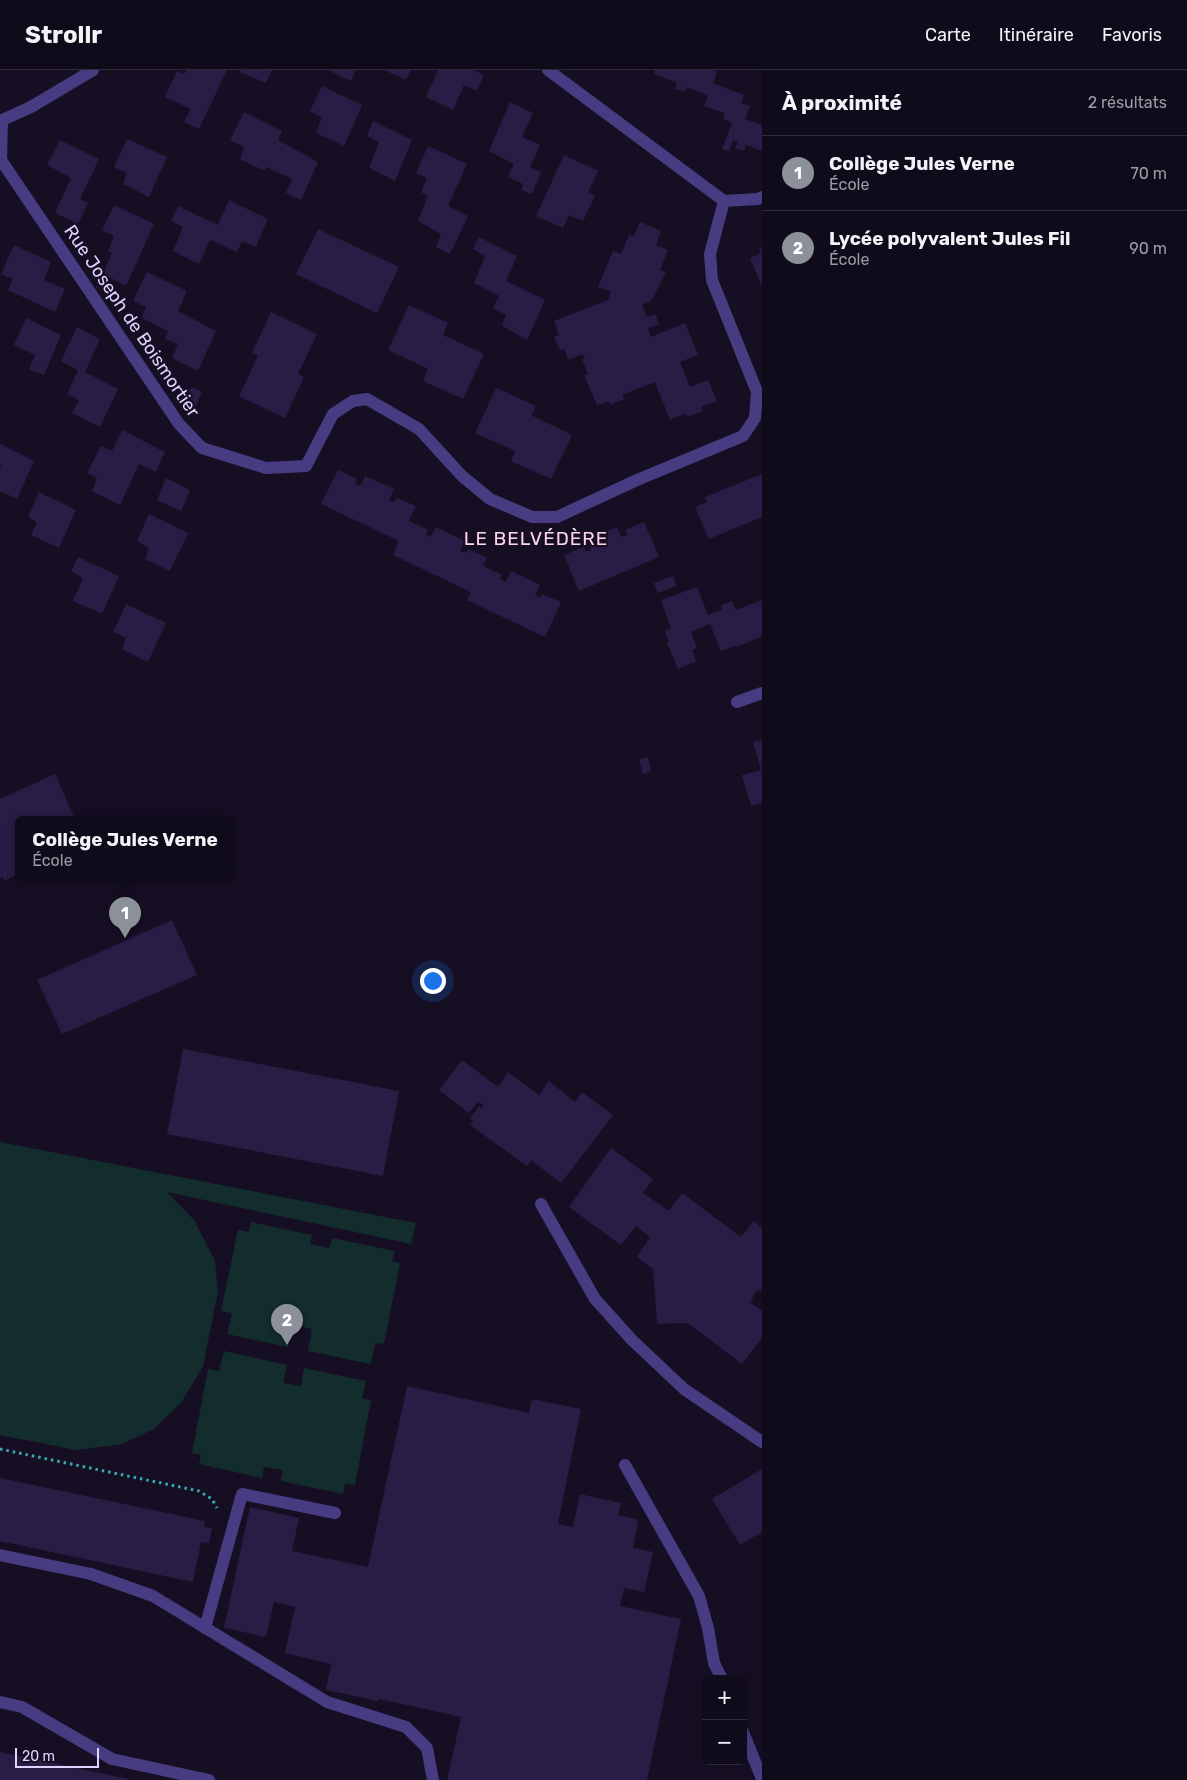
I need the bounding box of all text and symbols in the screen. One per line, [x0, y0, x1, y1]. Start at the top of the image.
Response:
text: Strollr [25, 21, 102, 49]
text: Carte [925, 24, 971, 46]
text: Itinéraire [999, 24, 1074, 46]
text: Favoris [1102, 24, 1162, 46]
text: À proximité [782, 90, 902, 115]
text: 2 résultats [1088, 93, 1167, 112]
text: Collège Jules Verne [829, 152, 1015, 175]
text: 1 [794, 164, 802, 183]
text: 70 m [1130, 164, 1167, 183]
text: École [829, 175, 869, 194]
street label: Rue Joseph de Boismortier [59, 221, 205, 421]
text: Lycée polyvalent Jules Fil [829, 227, 1070, 250]
text: 2 [793, 239, 803, 258]
text: 90 m [1129, 239, 1167, 258]
text: École [829, 250, 869, 269]
district label: LE BELVÉDÈRE [464, 527, 608, 550]
popup [15, 816, 235, 881]
text: Collège Jules Verne [32, 828, 218, 851]
text: École [32, 851, 73, 870]
pin: 1 [109, 897, 141, 938]
your location [420, 968, 446, 994]
pin: 2 [271, 1304, 303, 1345]
map controls [702, 1675, 747, 1765]
button: + [702, 1675, 747, 1720]
button: − [702, 1720, 747, 1765]
scale bar [15, 1745, 99, 1768]
text: 20 m [22, 1748, 55, 1765]

